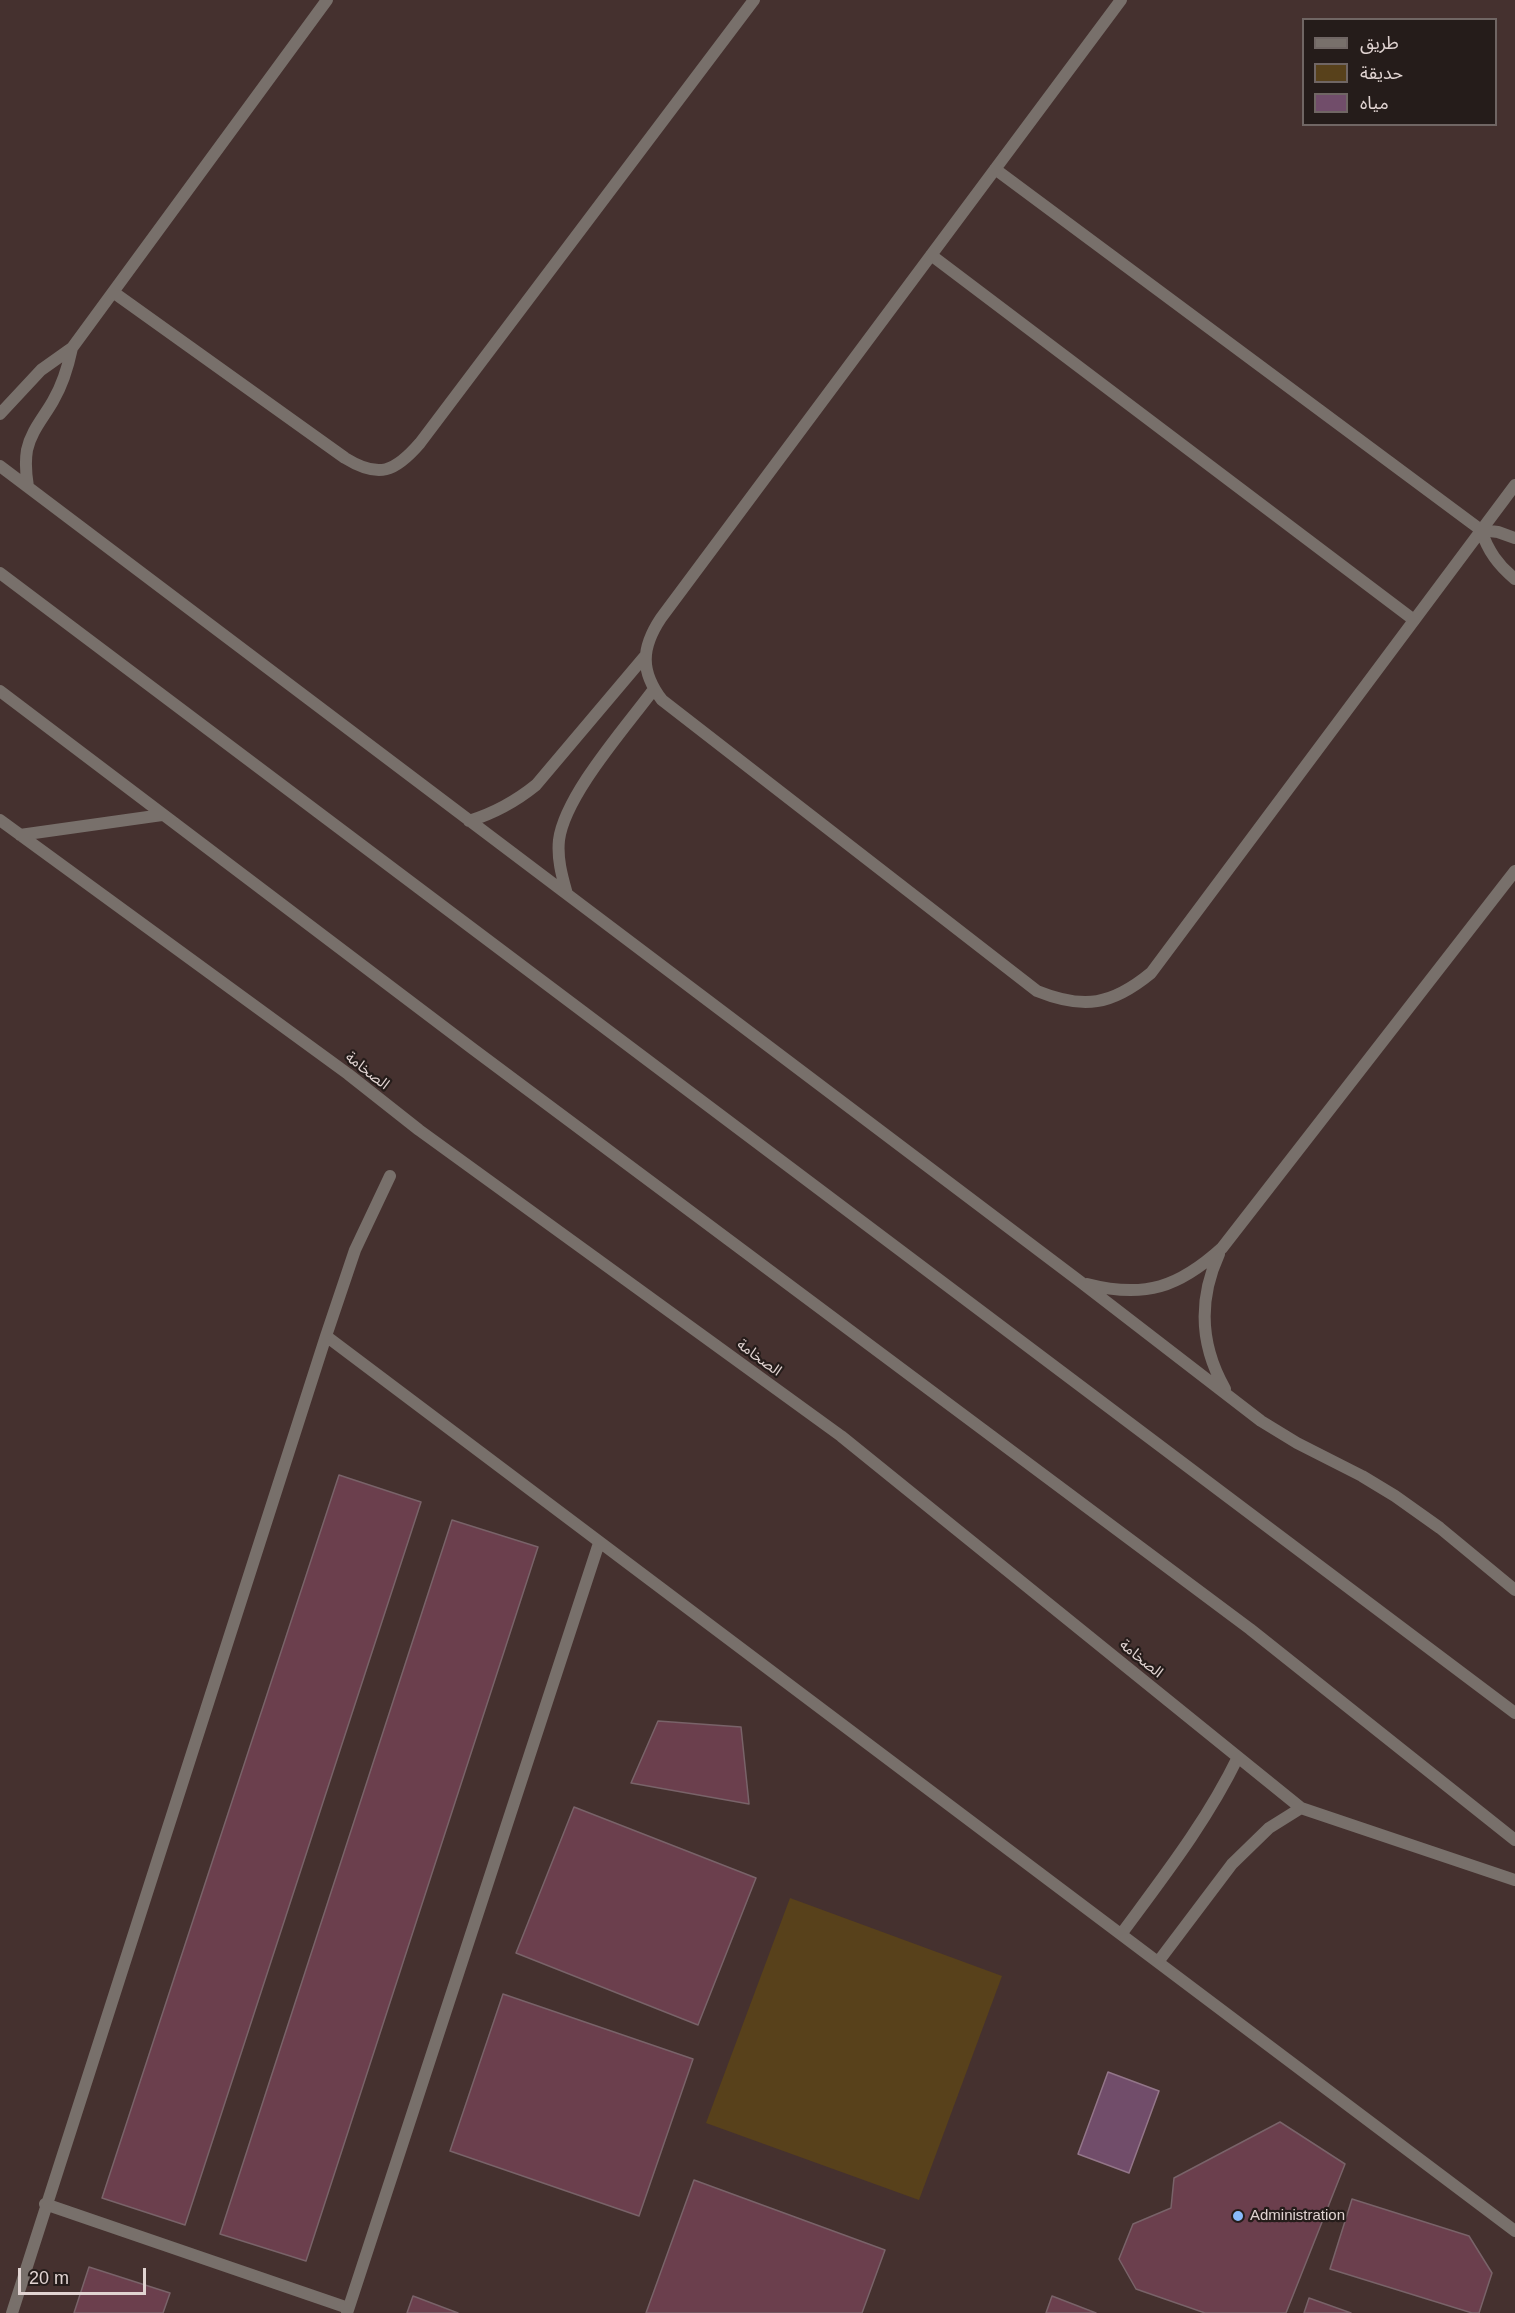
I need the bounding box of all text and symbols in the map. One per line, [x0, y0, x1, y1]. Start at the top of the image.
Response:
legend [1302, 18, 1497, 126]
text: طريق [1360, 33, 1399, 53]
text: حديقة [1360, 63, 1403, 83]
text: مياه [1360, 93, 1389, 113]
street label: الصخامة [341, 1048, 393, 1094]
street label: الصخامة [733, 1336, 785, 1380]
street label: الصخامة [1116, 1636, 1166, 1682]
place label: Administration [1250, 2207, 1345, 2225]
marker: Administration [1231, 2209, 1245, 2223]
scale bar [21, 2256, 148, 2294]
text: 20 m [29, 2268, 69, 2288]

